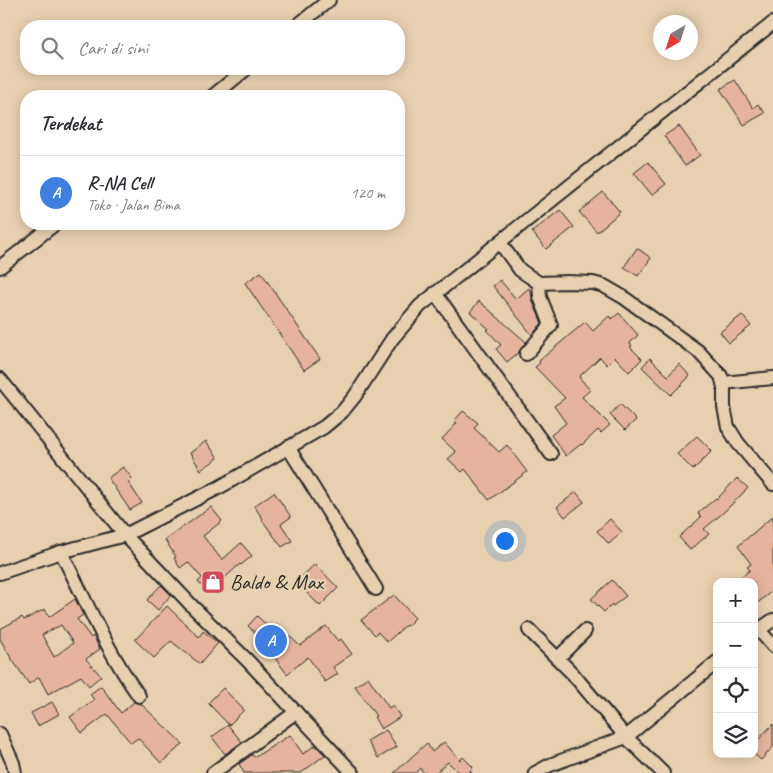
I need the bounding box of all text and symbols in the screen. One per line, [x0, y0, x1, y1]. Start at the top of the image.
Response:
north arrow [653, 15, 698, 60]
search box [20, 20, 405, 75]
icon: search [38, 34, 66, 62]
text: Cari di sini [78, 36, 148, 60]
text: Terdekat [40, 110, 101, 136]
text: R-NA Cell [87, 171, 152, 195]
text: A [52, 183, 60, 203]
text: 120 m [351, 183, 385, 203]
text: Toko · Jalan Bima [87, 195, 180, 215]
your location [492, 528, 518, 554]
shop icon: Baldo & Max [200, 569, 226, 595]
place label: Baldo & Max [230, 569, 325, 595]
map controls [713, 578, 758, 758]
button: + [713, 578, 758, 623]
pin: A [255, 622, 287, 660]
button: − [713, 623, 758, 668]
button: locate [713, 668, 758, 713]
button: layers [713, 713, 758, 758]

